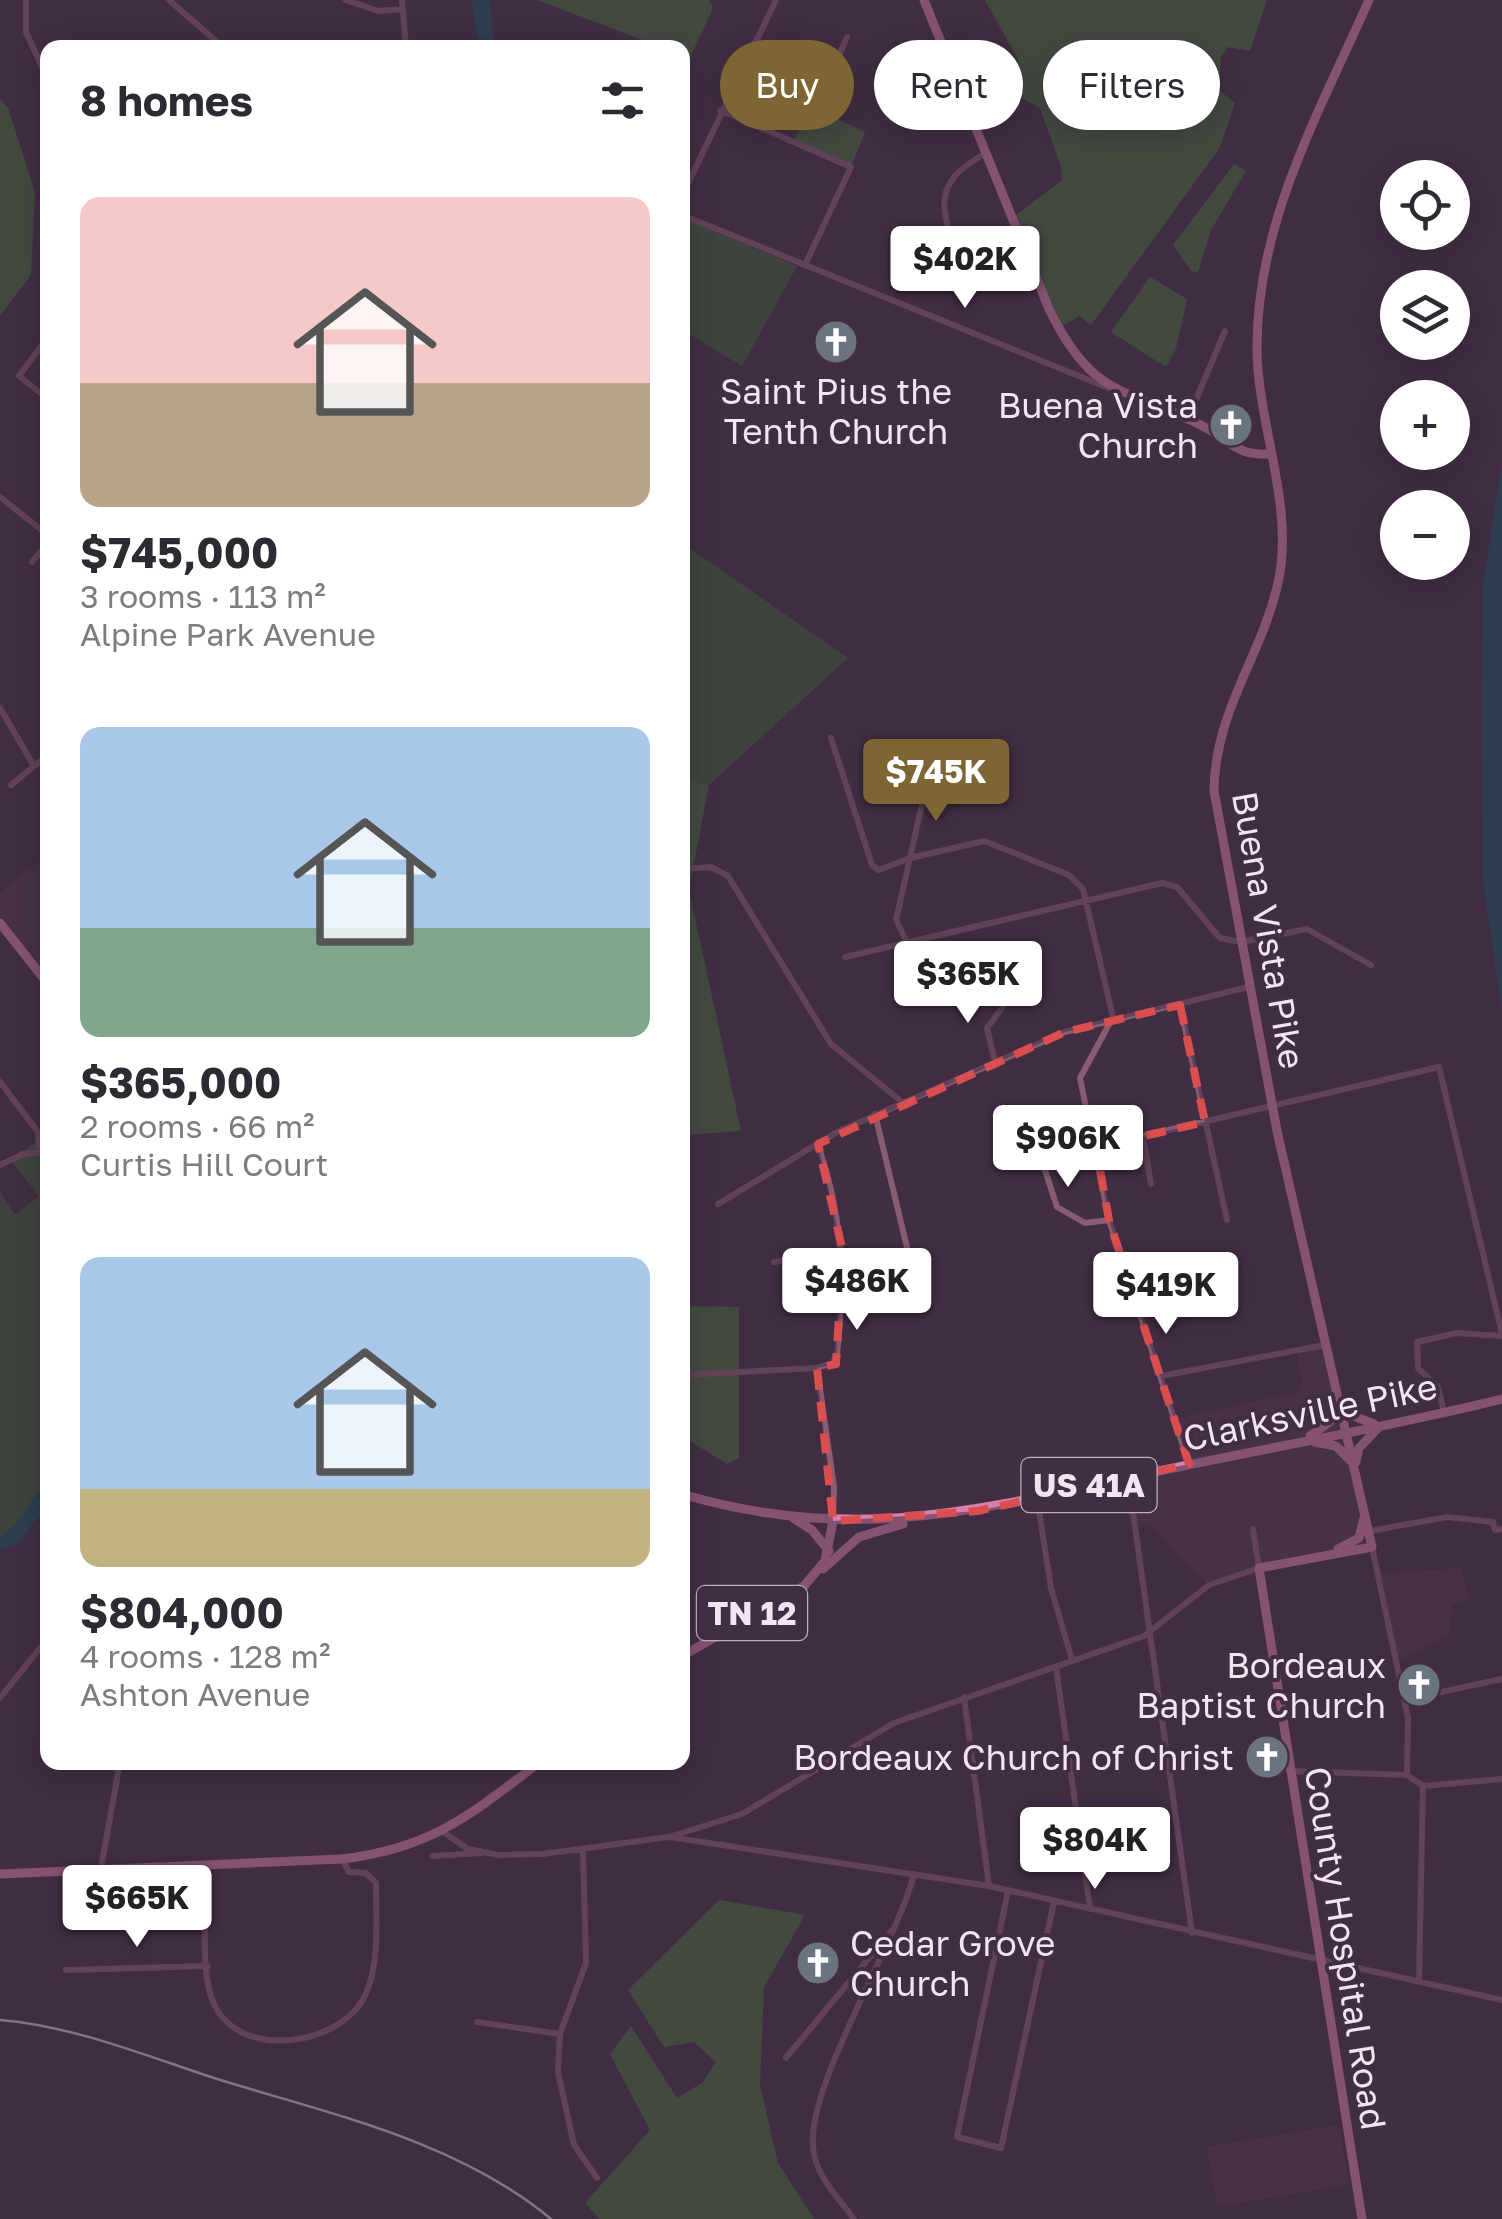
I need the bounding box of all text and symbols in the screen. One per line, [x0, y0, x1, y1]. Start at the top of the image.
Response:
chip: Buy [720, 40, 854, 130]
chip: Rent [874, 40, 1023, 130]
chip: Filters [1043, 40, 1220, 130]
icon: filters [595, 73, 650, 128]
text: 8 homes [80, 75, 253, 125]
map controls [1380, 160, 1470, 580]
button: locate [1380, 160, 1470, 250]
pin: $402K [895, 226, 1035, 311]
text: $402K [913, 239, 1017, 277]
icon: home [275, 262, 455, 442]
button: layers [1380, 270, 1470, 360]
church icon: Saint Pius the Tenth Church [813, 319, 859, 365]
place label: Saint Pius the Tenth Church [720, 370, 952, 452]
button: + [1380, 380, 1470, 470]
place label: Buena Vista Church [998, 384, 1198, 466]
church icon: Buena Vista Church [1208, 402, 1254, 448]
button: − [1380, 490, 1470, 580]
text: $745,000 [80, 527, 278, 577]
text: 3 rooms · 113 m² [80, 577, 326, 615]
text: Alpine Park Avenue [80, 615, 376, 653]
pin: $745K [866, 739, 1006, 824]
text: $745K [885, 752, 987, 790]
street label: Buena Vista Pike [1224, 788, 1314, 1072]
icon: home [275, 792, 455, 972]
pin: $365K [898, 941, 1038, 1026]
text: $365K [916, 954, 1020, 992]
text: $365,000 [80, 1057, 281, 1107]
pin: $906K [998, 1105, 1138, 1190]
text: 2 rooms · 66 m² [80, 1107, 315, 1145]
text: $906K [1015, 1118, 1121, 1156]
text: Curtis Hill Court [80, 1145, 328, 1183]
pin: $486K [787, 1248, 927, 1333]
pin: $419K [1096, 1252, 1236, 1337]
text: $486K [804, 1261, 910, 1299]
text: $419K [1115, 1265, 1217, 1303]
icon: home [275, 1322, 455, 1502]
street label: Clarksville Pike [1179, 1365, 1441, 1459]
road number: US 41A [1022, 1458, 1156, 1512]
road number: TN 12 [697, 1586, 807, 1640]
text: $804,000 [80, 1587, 284, 1637]
text: 4 rooms · 128 m² [80, 1637, 330, 1675]
place label: Bordeaux Baptist Church [1136, 1644, 1386, 1726]
church icon: Bordeaux Baptist Church [1396, 1662, 1442, 1708]
text: Ashton Avenue [80, 1675, 310, 1713]
church icon: Bordeaux Church of Christ [1244, 1734, 1290, 1780]
place label: Bordeaux Church of Christ [793, 1736, 1234, 1778]
street label: County Hospital Road [1297, 1764, 1395, 2132]
pin: $804K [1025, 1807, 1165, 1892]
text: $804K [1042, 1820, 1148, 1858]
pin: $665K [67, 1865, 207, 1950]
text: $665K [85, 1878, 189, 1916]
place label: Cedar Grove Church [850, 1922, 1055, 2004]
church icon: Cedar Grove Church [795, 1940, 841, 1986]

